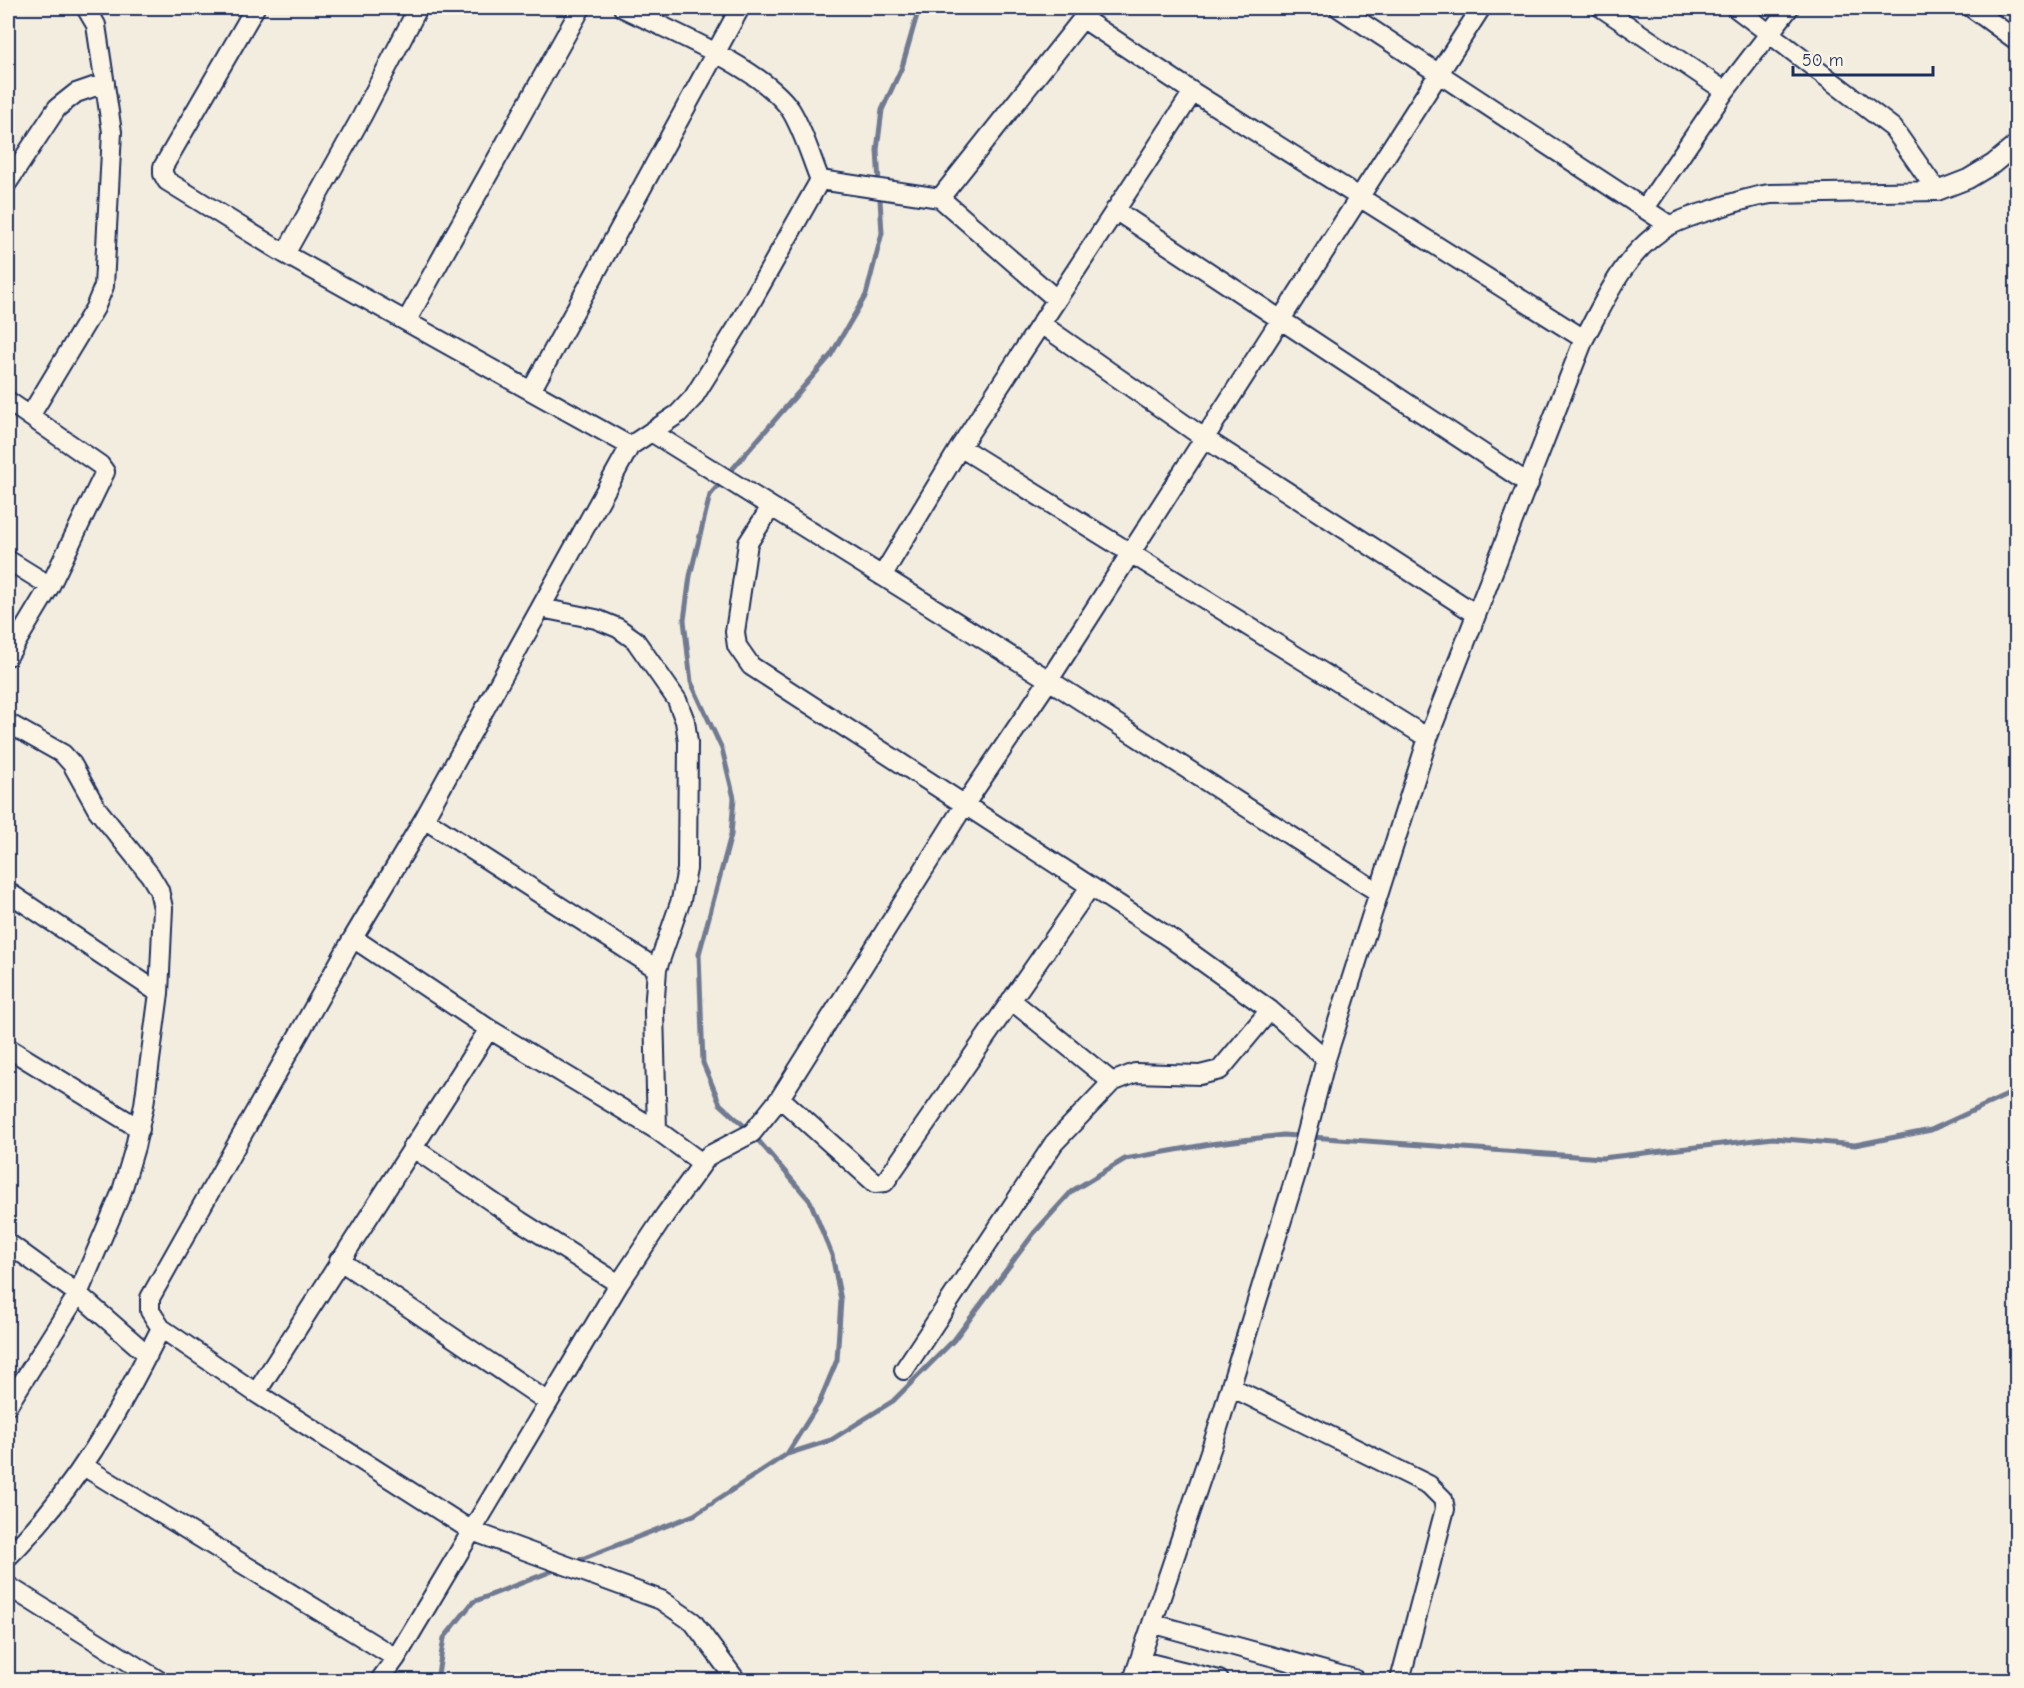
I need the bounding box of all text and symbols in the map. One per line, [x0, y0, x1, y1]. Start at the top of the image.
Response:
scale bar [1793, 39, 1932, 77]
text: 50 m [1802, 50, 1844, 71]

